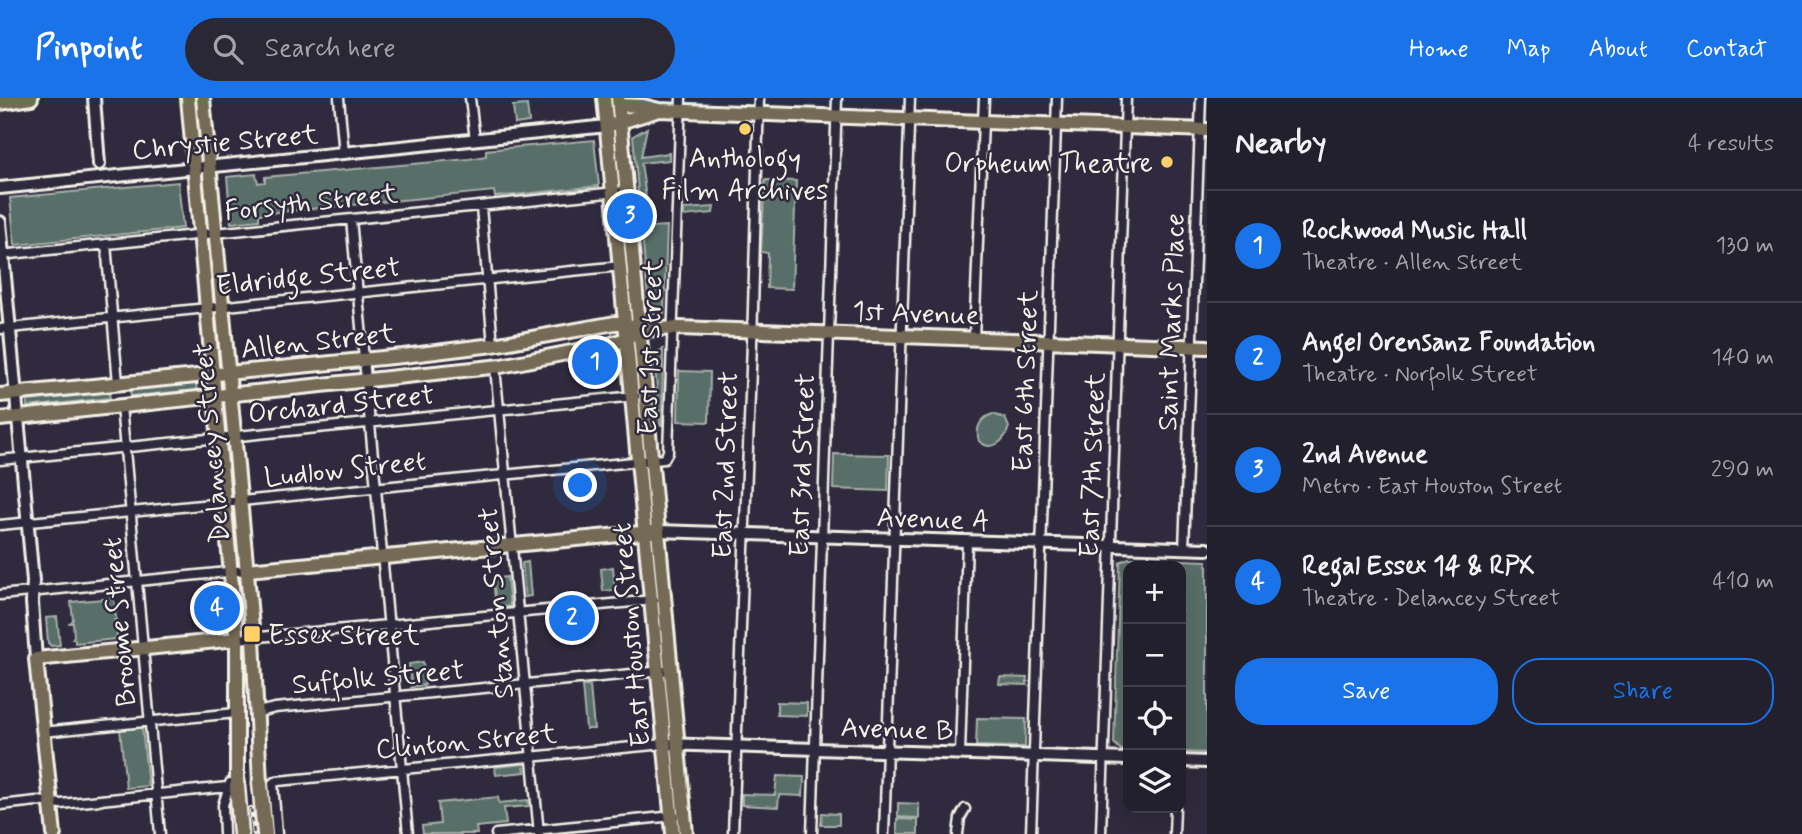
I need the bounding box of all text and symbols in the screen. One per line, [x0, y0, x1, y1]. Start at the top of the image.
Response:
search box [185, 18, 675, 81]
text: Pinpoint [35, 27, 143, 71]
icon: search [209, 30, 247, 68]
text: Search here [265, 32, 396, 66]
text: Home [1409, 34, 1469, 65]
text: Map [1507, 34, 1551, 65]
text: About [1589, 34, 1648, 65]
text: Contact [1686, 34, 1767, 65]
street label: Chrystie Street [131, 117, 320, 170]
marker: Anthology Film Archives [737, 121, 753, 137]
text: Nearby [1235, 124, 1326, 163]
text: 4 results [1688, 129, 1774, 159]
place label: Anthology Film Archives [661, 141, 829, 210]
place label: Orpheum Theatre [944, 146, 1153, 183]
marker: Orpheum Theatre [1159, 154, 1175, 170]
street label: Forsyth Street [223, 176, 400, 231]
pin: 3 [607, 190, 653, 242]
street label: Saint Marks Place [1150, 213, 1195, 432]
text: Rockwood Music Hall [1302, 214, 1527, 248]
text: 1 [1253, 231, 1263, 261]
text: 130 m [1716, 231, 1774, 261]
text: Theatre · Allen Street [1302, 248, 1522, 278]
street label: Eldridge Street [214, 249, 403, 309]
street label: East 1st Street [630, 258, 673, 436]
street label: East 6th Street [1005, 289, 1048, 473]
street label: 1st Avenue [852, 294, 980, 335]
street label: Allen Street [239, 316, 398, 369]
text: Angel Orensanz Foundation [1302, 326, 1595, 360]
pin: 1 [572, 336, 618, 388]
street label: Delancey Street [185, 341, 240, 545]
text: 2 [1252, 343, 1264, 373]
text: 140 m [1711, 343, 1774, 373]
text: Theatre · Norfolk Street [1302, 360, 1538, 390]
street label: East 2nd Street [705, 370, 748, 560]
street label: East 7th Street [1072, 371, 1115, 558]
street label: East 3rd Street [782, 372, 825, 558]
street label: Orchard Street [246, 377, 436, 434]
text: 2nd Avenue [1302, 438, 1428, 472]
street label: Ludlow Street [263, 444, 428, 497]
text: 3 [1253, 455, 1263, 485]
text: 290 m [1711, 455, 1774, 485]
your location [563, 468, 597, 502]
text: Metro · East Houston Street [1302, 472, 1562, 502]
street label: Avenue A [876, 500, 990, 541]
street label: Stanton Street [471, 505, 524, 700]
street label: East Houston Street [604, 521, 661, 748]
street label: Broome Street [95, 536, 146, 708]
text: Regal Essex 14 & RPX [1302, 550, 1535, 584]
map controls [1123, 561, 1186, 813]
button: + [1123, 561, 1186, 624]
text: 4 [1251, 567, 1265, 597]
text: 410 m [1712, 567, 1774, 597]
pin: 4 [194, 582, 240, 634]
text: Theatre · Delancey Street [1302, 584, 1560, 614]
pin: 2 [549, 592, 595, 644]
place label: Essex Street [268, 618, 420, 655]
marker: Essex Street [242, 624, 262, 644]
button: − [1123, 624, 1186, 687]
street label: Suffolk Street [290, 653, 466, 706]
button: Save [1235, 658, 1498, 725]
button: Share [1512, 658, 1774, 725]
button: locate [1123, 687, 1186, 750]
street label: Avenue B [840, 710, 954, 751]
street label: Clinton Street [374, 716, 559, 769]
button: layers [1123, 750, 1186, 813]

